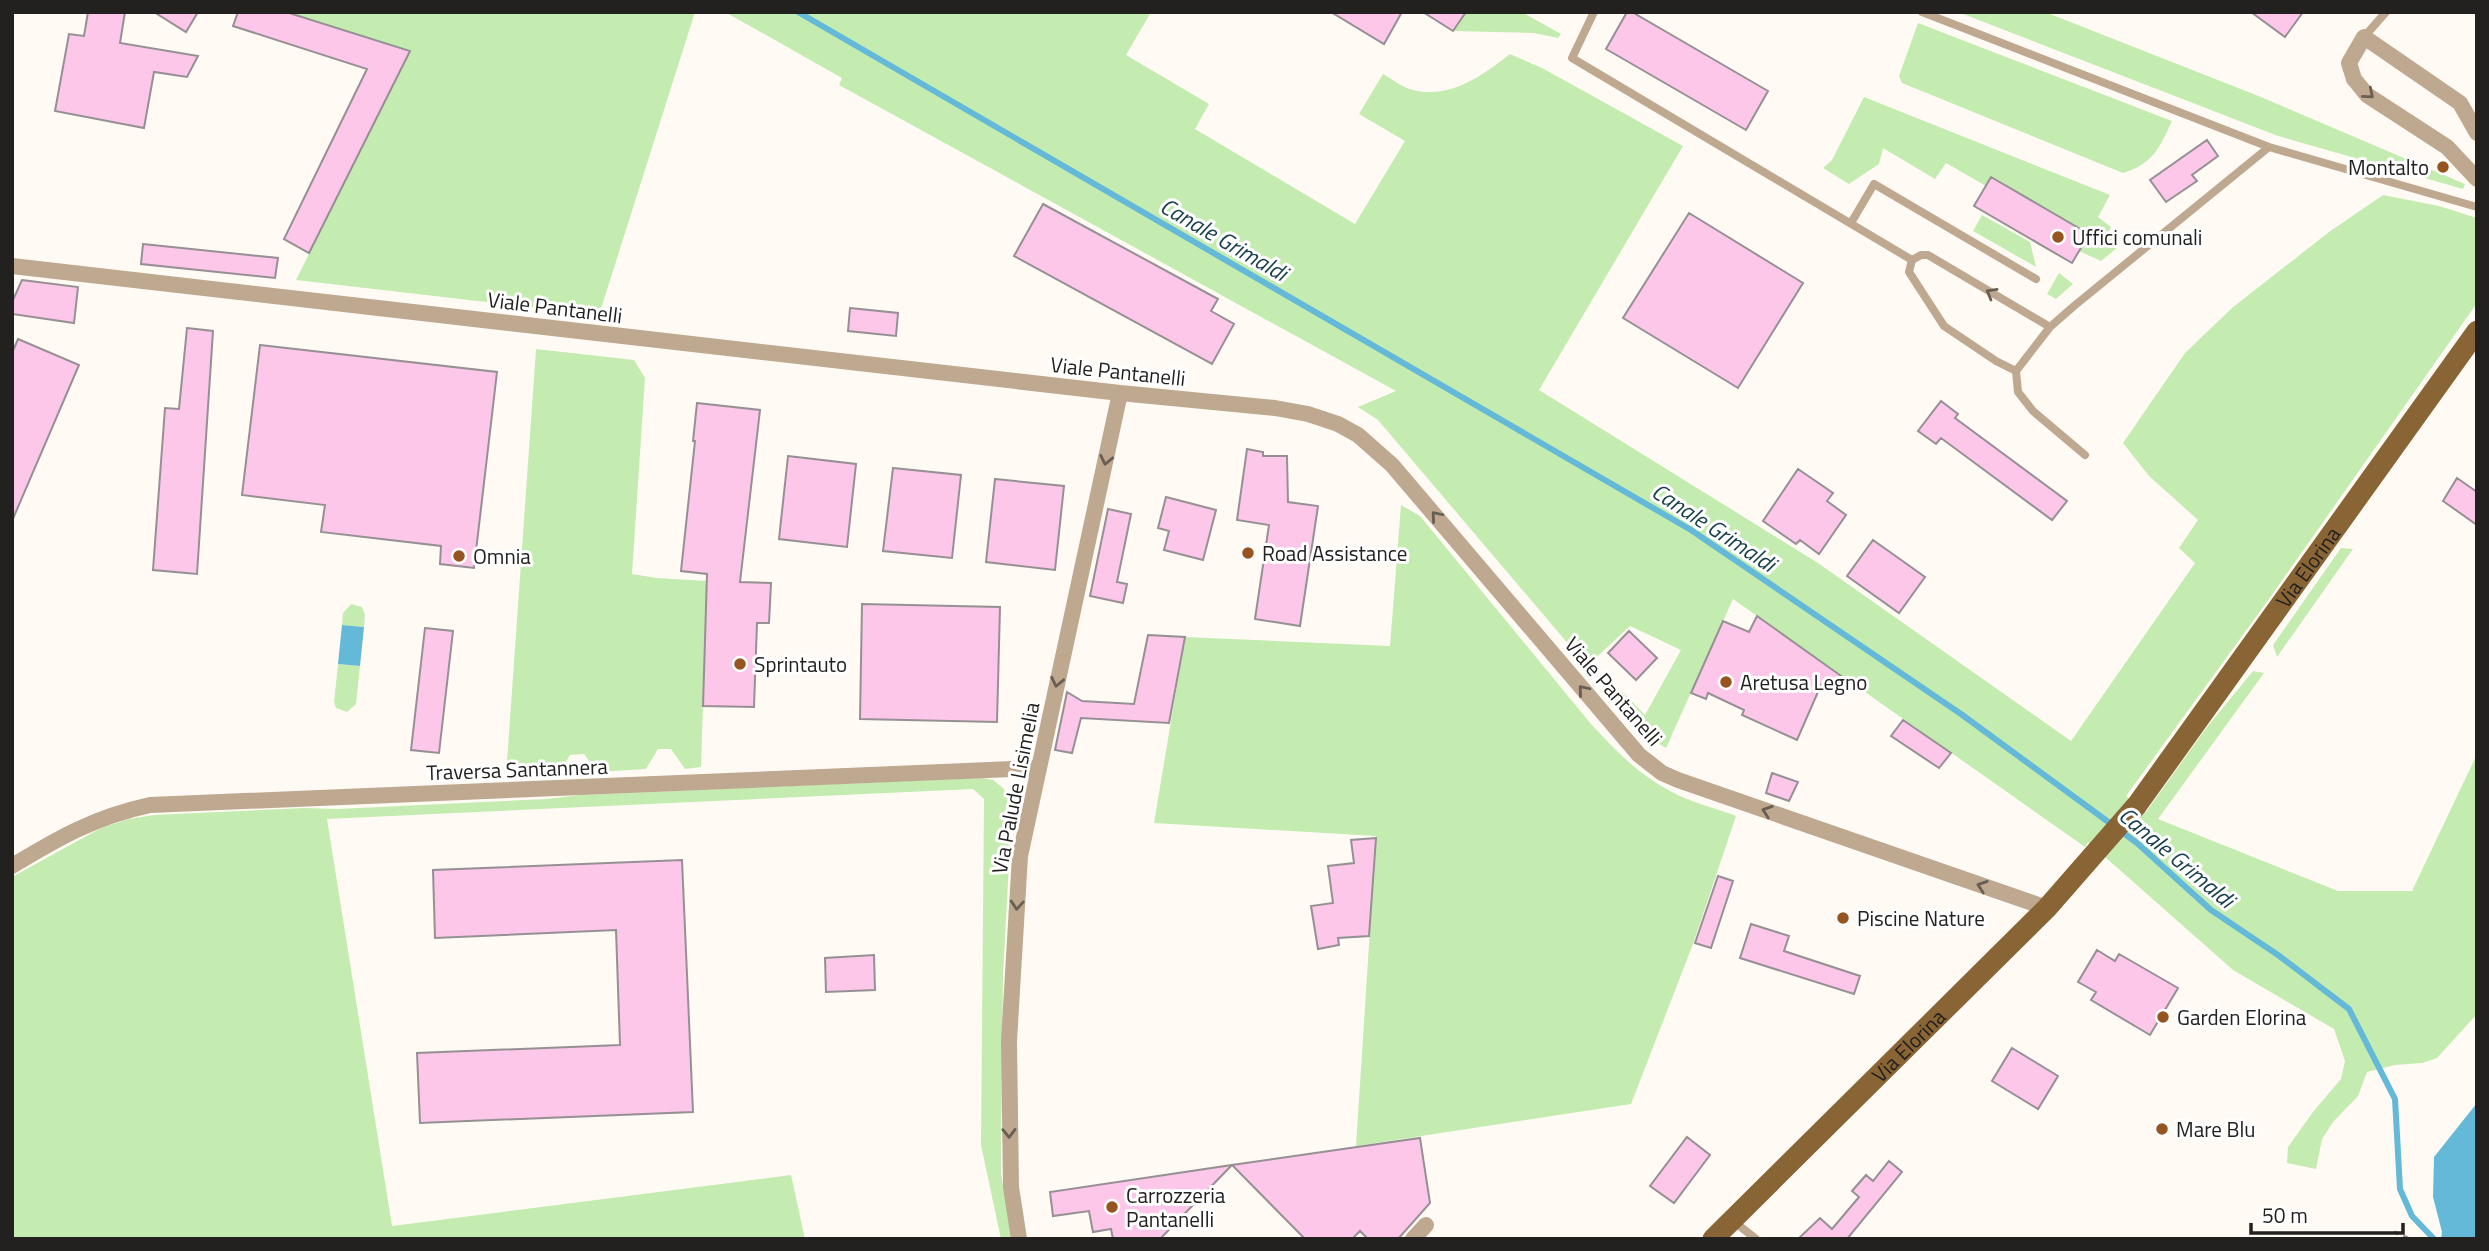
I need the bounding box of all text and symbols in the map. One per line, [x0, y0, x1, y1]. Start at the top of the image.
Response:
one-way arrow [2361, 86, 2374, 98]
place label: Montalto [2348, 151, 2429, 183]
marker: Montalto [2435, 159, 2451, 175]
water label: Canale Grimaldi [1154, 188, 1296, 291]
place label: Uffici comunali [2072, 221, 2202, 253]
marker: Uffici comunali [2050, 229, 2066, 245]
street label: Viale Pantanelli [486, 283, 624, 331]
one-way arrow [1986, 288, 1999, 301]
street label: Viale Pantanelli [1049, 348, 1187, 394]
one-way arrow [1099, 454, 1114, 466]
water label: Canale Grimaldi [1645, 474, 1785, 582]
one-way arrow [1432, 512, 1444, 525]
street label: Via Elorina [2268, 519, 2348, 614]
place label: Road Assistance [1262, 537, 1407, 569]
place label: Omnia [473, 540, 531, 572]
marker: Road Assistance [1240, 545, 1256, 561]
marker: Omnia [451, 548, 467, 564]
street label: Viale Pantanelli [1557, 629, 1671, 753]
place label: Sprintauto [754, 648, 847, 680]
marker: Sprintauto [732, 656, 748, 672]
place label: Aretusa Legno [1740, 666, 1867, 698]
marker: Aretusa Legno [1718, 674, 1734, 690]
one-way arrow [1051, 676, 1065, 688]
one-way arrow [1579, 685, 1591, 698]
street label: Via Palude Lisimelia [983, 699, 1047, 877]
street label: Traversa Santannera [426, 750, 609, 788]
water label: Canale Grimaldi [2111, 798, 2244, 918]
one-way arrow [1762, 805, 1774, 819]
one-way arrow [1977, 880, 1989, 894]
one-way arrow [1010, 900, 1025, 911]
place label: Piscine Nature [1857, 902, 1985, 934]
marker: Piscine Nature [1835, 910, 1851, 926]
street label: Via Elorina [1864, 1001, 1953, 1090]
place label: Garden Elorina [2177, 1001, 2307, 1033]
marker: Garden Elorina [2155, 1009, 2171, 1025]
place label: Mare Blu [2176, 1113, 2255, 1145]
marker: Mare Blu [2154, 1121, 2170, 1137]
one-way arrow [1001, 1128, 1017, 1138]
place label: Carrozzeria Pantanelli [1126, 1179, 1226, 1235]
scale bar [2251, 1192, 2403, 1236]
marker: Carrozzeria Pantanelli [1104, 1199, 1120, 1215]
text: 50 m [2262, 1199, 2308, 1231]

